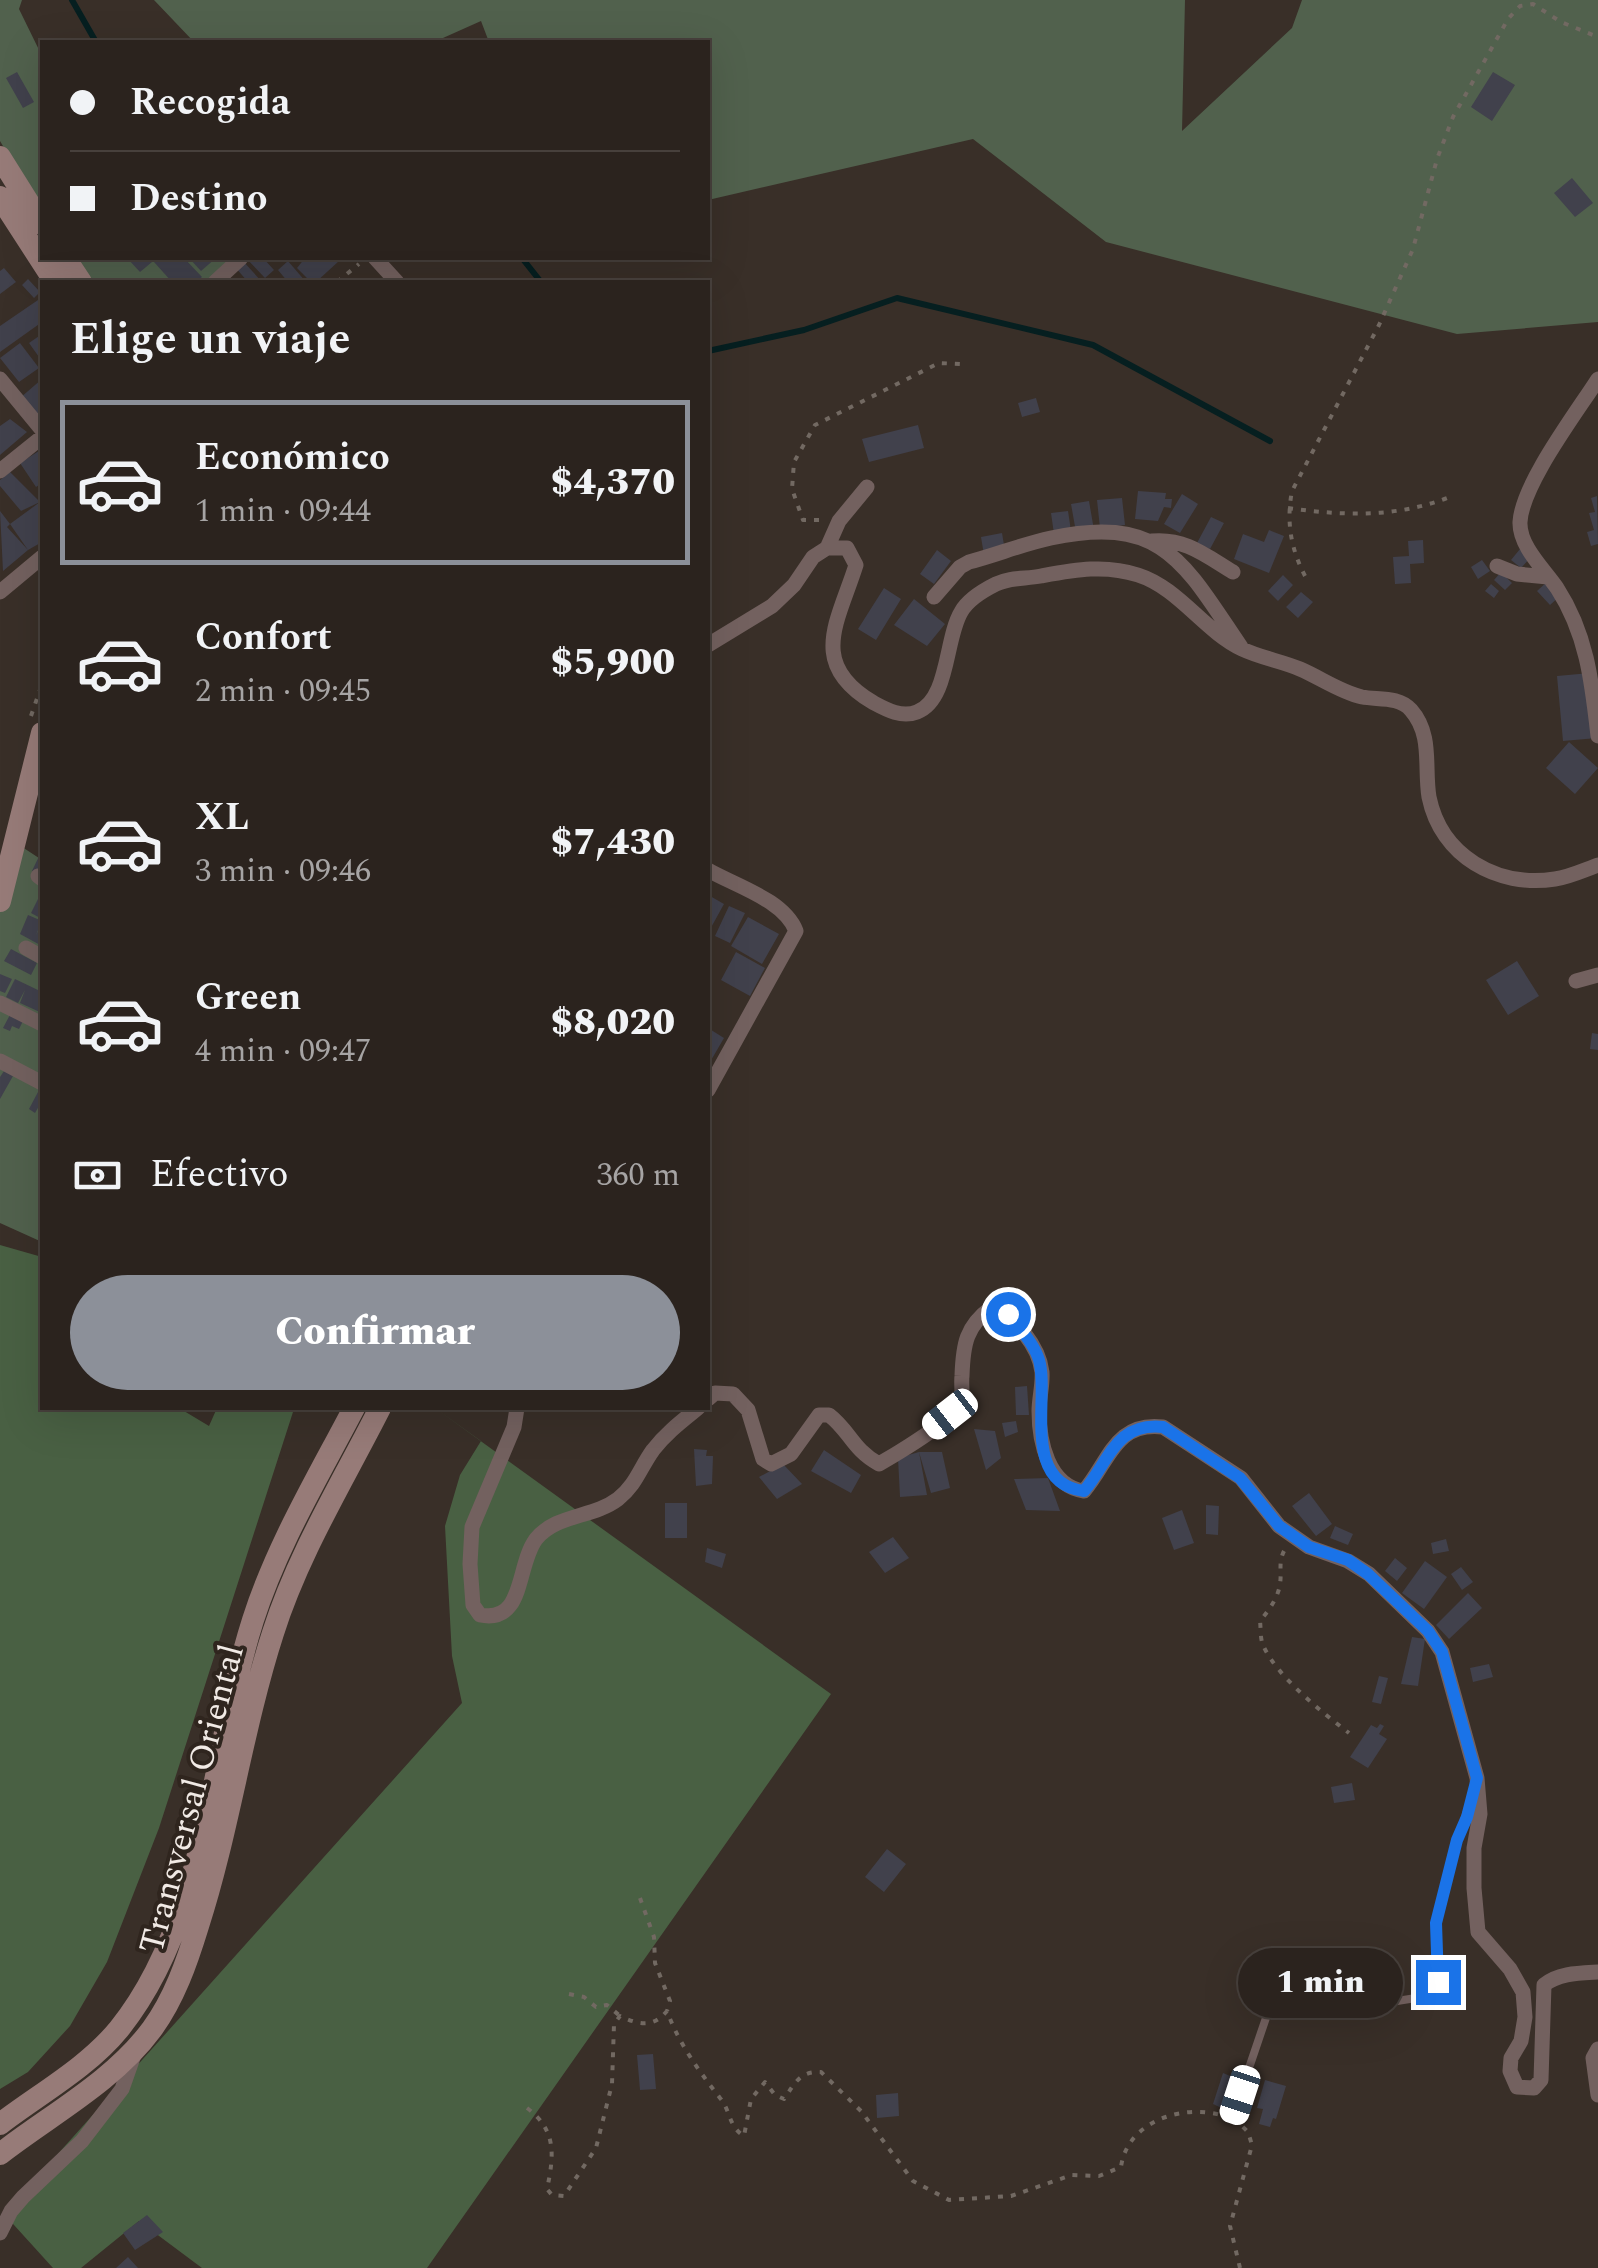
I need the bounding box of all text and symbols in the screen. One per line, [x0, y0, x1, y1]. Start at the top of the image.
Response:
text: Recogida [130, 74, 291, 132]
text: Destino [130, 170, 268, 228]
text: Elige un viaje [70, 305, 351, 374]
text: Económico [195, 429, 390, 487]
icon: car [75, 438, 165, 528]
text: $4,370 [550, 454, 675, 512]
text: 1 min · 09:44 [195, 487, 371, 536]
text: Confort [195, 609, 332, 667]
icon: car [75, 618, 165, 708]
text: $5,900 [550, 634, 675, 692]
text: 2 min · 09:45 [195, 667, 371, 716]
text: XL [195, 789, 249, 847]
icon: car [75, 798, 165, 888]
text: $7,430 [550, 814, 675, 872]
text: 3 min · 09:46 [195, 847, 371, 896]
text: Green [195, 969, 302, 1027]
icon: car [75, 978, 165, 1068]
text: $8,020 [550, 994, 675, 1052]
text: 4 min · 09:47 [195, 1027, 371, 1076]
text: Efectivo [150, 1146, 288, 1204]
icon: cash [70, 1148, 125, 1203]
text: 360 m [596, 1151, 680, 1200]
button: Confirmar [70, 1275, 680, 1390]
route start [986, 1292, 1031, 1337]
car [917, 1384, 983, 1444]
street label: Transversal Oriental [125, 1638, 259, 1960]
callout: 1 min [1238, 1947, 1403, 2017]
text: 1 min [1276, 1958, 1365, 2007]
route end [1416, 1960, 1461, 2005]
car [1216, 2062, 1264, 2128]

